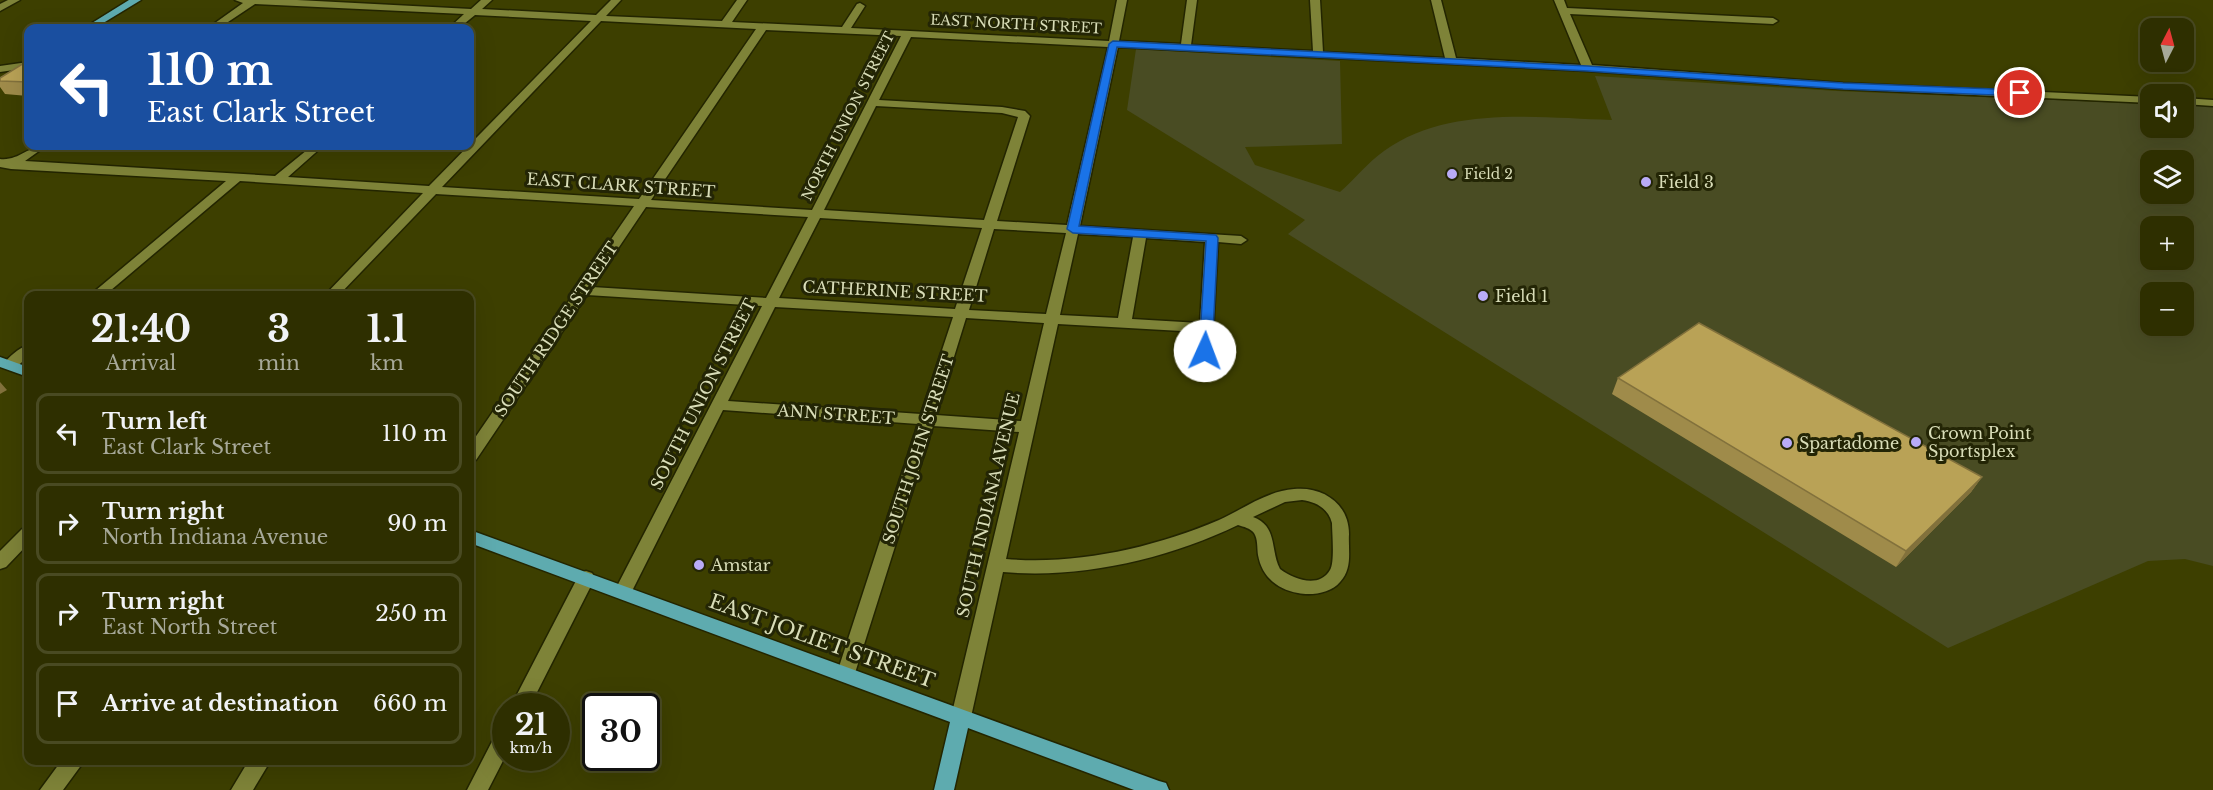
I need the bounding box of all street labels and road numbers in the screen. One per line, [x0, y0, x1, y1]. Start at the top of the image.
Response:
street label: EAST NORTH STREET [930, 11, 1102, 37]
street label: NORTH UNION STREET [797, 29, 899, 203]
street label: EAST CLARK STREET [526, 168, 716, 202]
street label: SOUTH RIDGE STREET [490, 238, 622, 420]
street label: CATHERINE STREET [802, 276, 988, 306]
street label: SOUTH UNION STREET [646, 295, 760, 493]
street label: SOUTH JOHN STREET [878, 352, 958, 546]
street label: SOUTH INDIANA AVENUE [952, 391, 1024, 619]
street label: ANN STREET [776, 400, 895, 428]
street label: EAST JOLIET STREET [706, 589, 938, 693]

